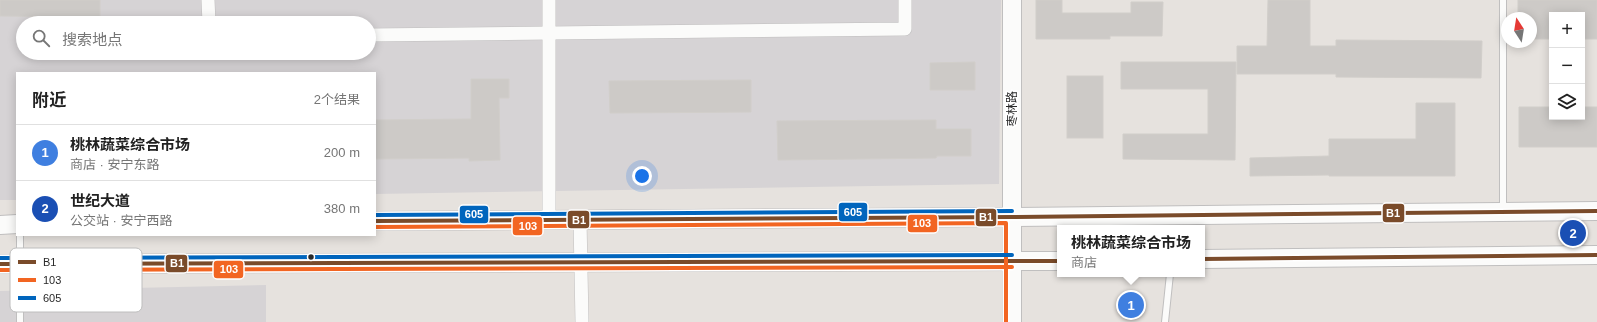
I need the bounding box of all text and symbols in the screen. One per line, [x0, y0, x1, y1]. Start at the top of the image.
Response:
north arrow [1501, 12, 1537, 48]
map controls [1549, 12, 1585, 120]
button: + [1549, 12, 1585, 48]
search box [16, 16, 376, 60]
icon: search [30, 27, 52, 49]
text: 搜索地点 [62, 31, 122, 48]
button: − [1549, 48, 1585, 84]
button: layers [1549, 84, 1585, 120]
text: 附近 [32, 91, 66, 110]
street label: 枣林路 [1005, 91, 1019, 127]
text: 2个结果 [314, 92, 360, 107]
text: 桃林蔬菜综合市场 [70, 136, 190, 153]
text: 1 [41, 145, 49, 160]
text: 200 m [324, 145, 360, 160]
text: 商店 · 安宁东路 [70, 157, 160, 172]
your location [632, 166, 652, 186]
text: 世纪大道 [70, 192, 130, 209]
text: 2 [41, 201, 49, 216]
text: 380 m [324, 201, 360, 216]
line badge: 605 [838, 202, 868, 222]
line badge: B1 [1382, 203, 1405, 223]
line badge: 605 [459, 205, 489, 224]
text: 605 [844, 206, 862, 218]
text: B1 [1386, 207, 1400, 219]
text: 605 [465, 208, 483, 220]
line badge: B1 [975, 208, 997, 227]
line badge: B1 [567, 210, 590, 229]
text: B1 [979, 211, 993, 223]
text: 公交站 · 安宁西路 [70, 213, 173, 228]
text: B1 [572, 214, 586, 226]
line badge: 103 [907, 214, 938, 233]
line badge: 103 [512, 216, 543, 236]
text: 103 [913, 217, 931, 229]
pin: 2 [1560, 218, 1586, 248]
text: 103 [519, 220, 537, 232]
popup [1057, 225, 1205, 277]
text: 桃林蔬菜综合市场 [1071, 234, 1191, 251]
legend [10, 248, 142, 312]
unlabelled marker [306, 252, 316, 262]
line badge: B1 [165, 254, 188, 273]
text: 商店 [1071, 255, 1097, 270]
text: B1 [43, 256, 56, 268]
text: B1 [170, 257, 184, 269]
line badge: 103 [213, 260, 244, 279]
text: 103 [220, 263, 238, 275]
text: 103 [43, 274, 61, 286]
pin: 1 [1118, 290, 1144, 320]
text: 605 [43, 292, 61, 304]

